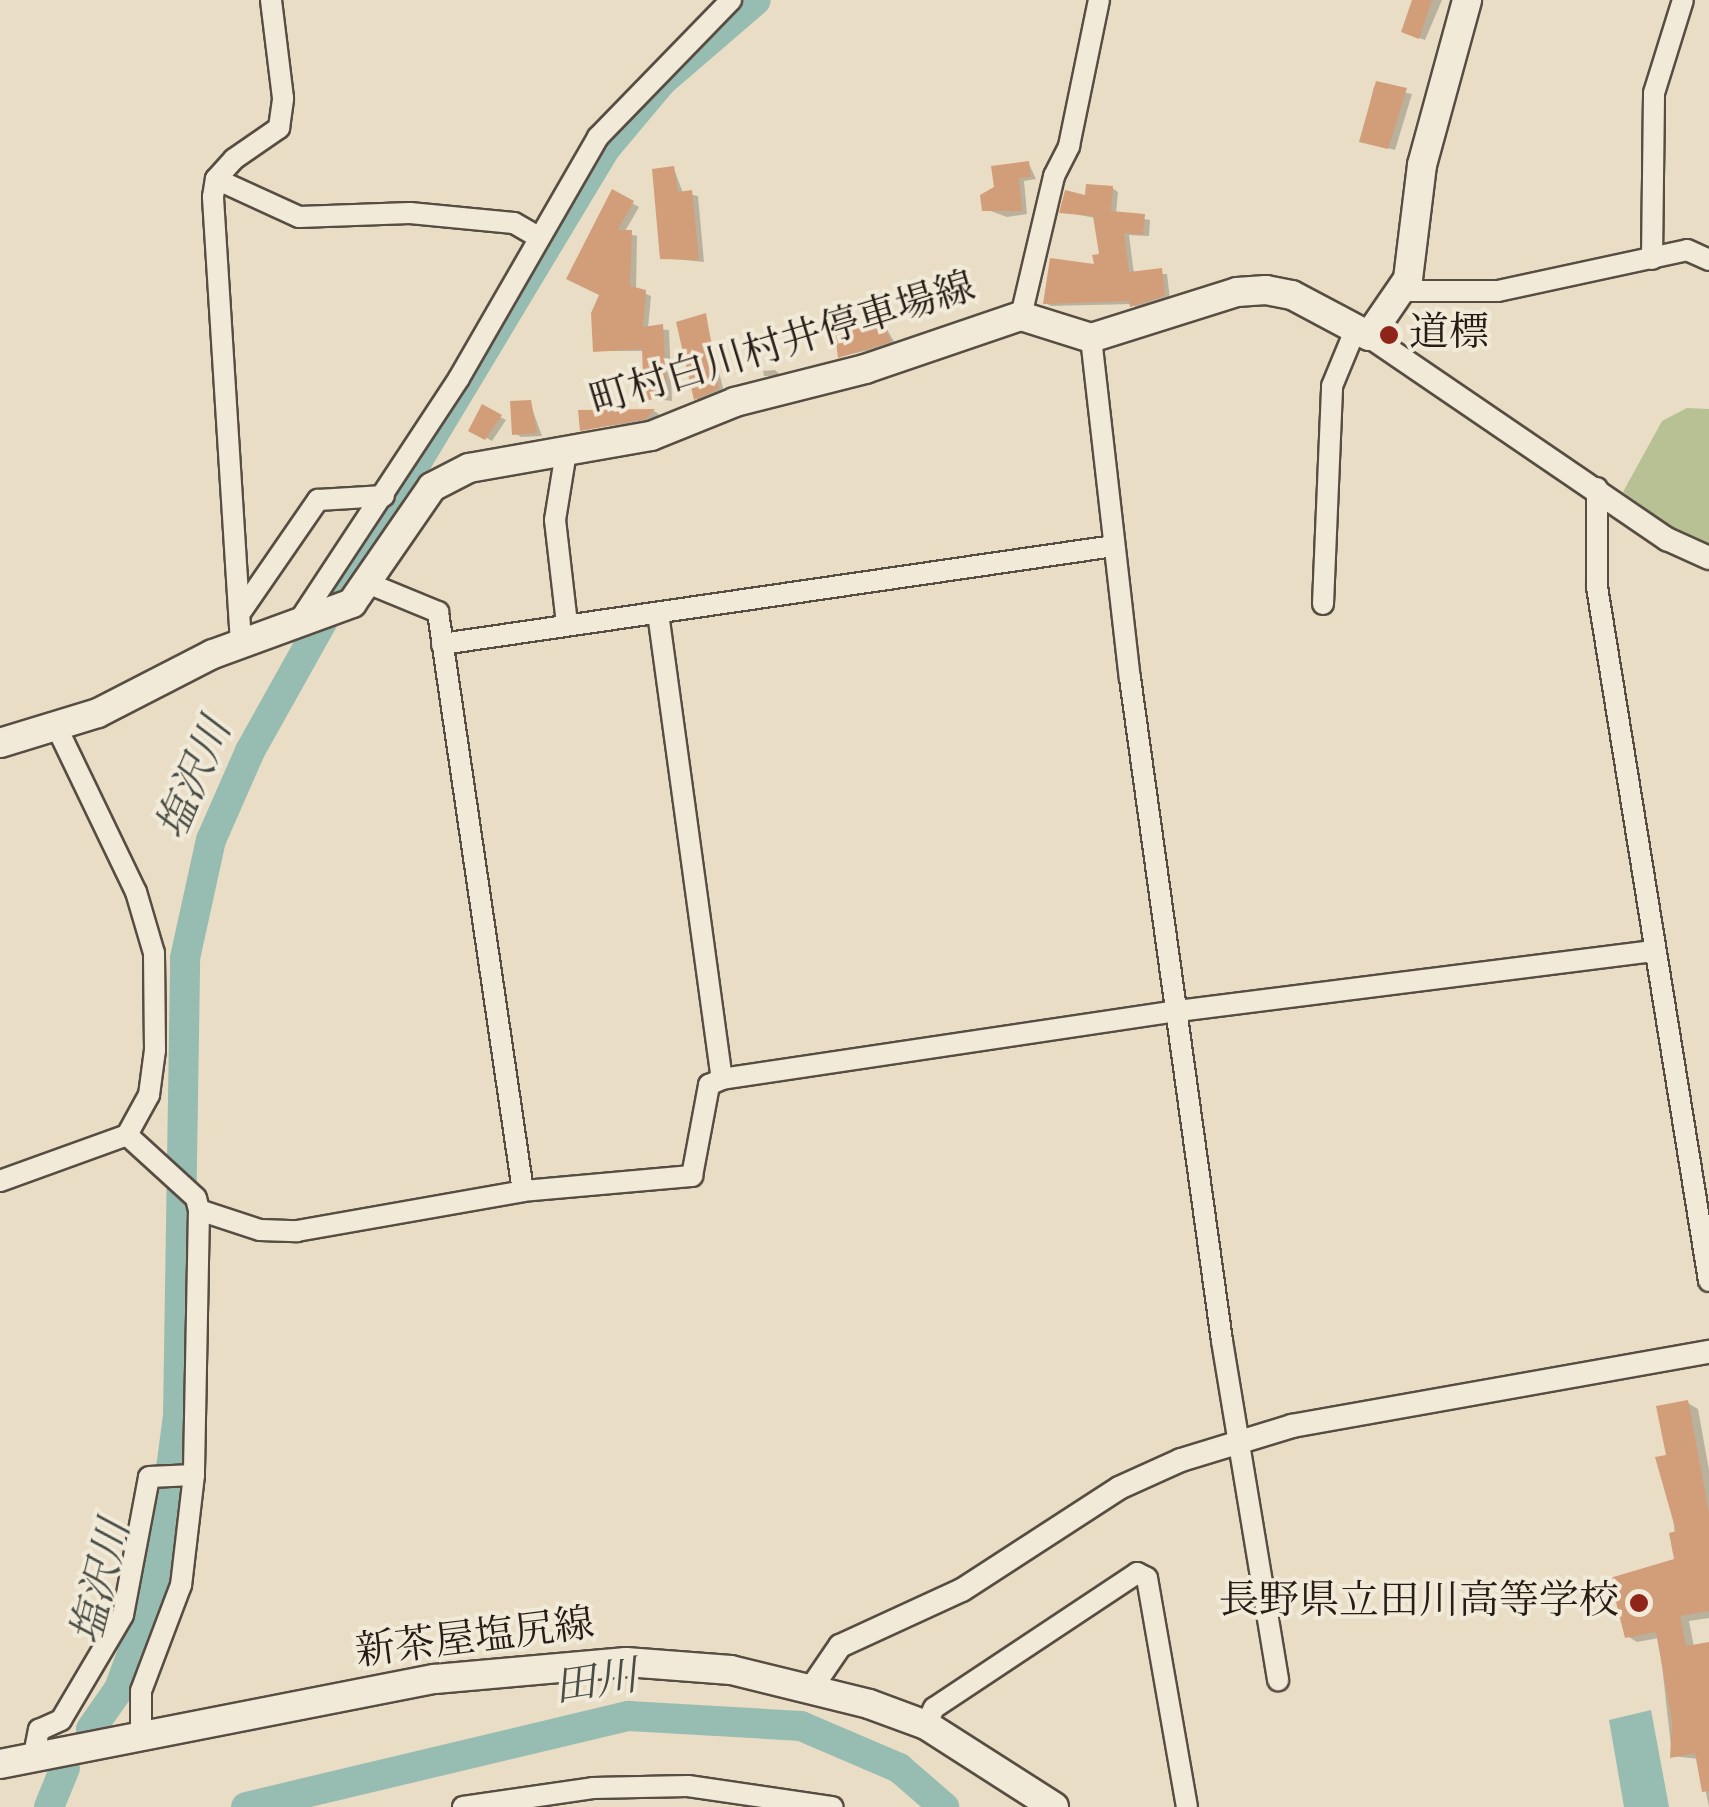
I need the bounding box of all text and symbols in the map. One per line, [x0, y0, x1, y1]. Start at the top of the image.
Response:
street label: 町村白川村井停車場線 [585, 265, 981, 427]
place label: 道標 [1409, 311, 1489, 359]
marker: 道標 [1378, 324, 1400, 346]
water label: 塩沢川 [149, 712, 245, 848]
water label: 塩沢川 [64, 1516, 144, 1650]
place label: 長野県立田川高等学校 [1219, 1579, 1619, 1627]
marker: 長野県立田川高等学校 [1628, 1592, 1650, 1614]
street label: 新茶屋塩尻線 [353, 1602, 597, 1678]
water label: 田川 [551, 1654, 641, 1716]

